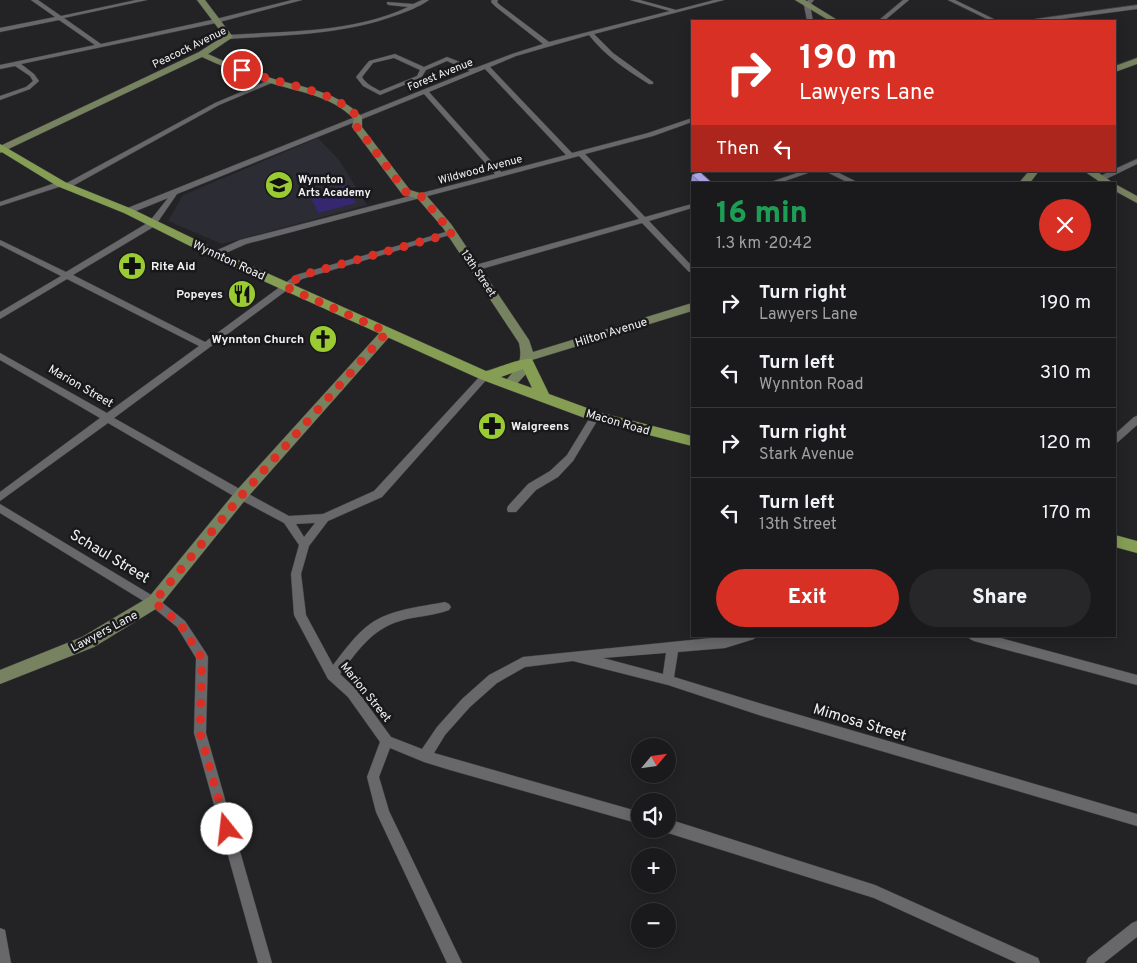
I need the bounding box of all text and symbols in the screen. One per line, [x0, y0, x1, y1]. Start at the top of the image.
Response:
street label: Peacock Avenue [150, 24, 229, 72]
text: 190 m [799, 37, 897, 81]
icon: right [716, 40, 781, 105]
pin [221, 49, 263, 91]
street label: Forest Avenue [406, 55, 475, 94]
icon: arrive [228, 56, 256, 84]
text: Lawyers Lane [799, 80, 935, 107]
icon: left [769, 135, 797, 163]
text: Then [716, 137, 759, 161]
street label: Wildwood Avenue [437, 152, 524, 188]
school or university icon: Wynnton Arts Academy [264, 170, 294, 200]
place label: Wynnton Arts Academy [298, 173, 371, 200]
text: 16 min [716, 196, 808, 233]
button: close [1039, 199, 1091, 251]
text: 1.3 km · 20:42 [716, 234, 812, 254]
street label: Wynnton Road [190, 237, 267, 285]
street label: 13th Street [457, 247, 499, 300]
pharmacy icon: Rite Aid [117, 251, 147, 281]
place label: Rite Aid [151, 259, 195, 275]
restaurant icon: Popeyes [227, 279, 257, 309]
text: Turn right [759, 281, 847, 305]
place label: Popeyes [176, 287, 223, 303]
icon: right [716, 289, 744, 317]
text: 190 m [1040, 291, 1091, 315]
text: Lawyers Lane [759, 305, 858, 325]
street label: Hilton Avenue [573, 314, 649, 352]
church icon: Wynnton Church [308, 324, 338, 354]
place label: Wynnton Church [212, 332, 304, 348]
text: Turn left [759, 351, 835, 375]
icon: left [716, 359, 744, 387]
text: 310 m [1040, 361, 1091, 385]
street label: Marion Street [45, 362, 116, 412]
text: Wynnton Road [759, 375, 863, 395]
street label: Macon Road [584, 406, 652, 440]
pharmacy icon: Walgreens [477, 411, 507, 441]
place label: Walgreens [511, 419, 569, 435]
text: Turn right [759, 421, 847, 445]
icon: right [716, 429, 744, 457]
text: 120 m [1040, 431, 1091, 455]
text: Stark Avenue [759, 445, 854, 465]
text: Turn left [759, 491, 835, 515]
icon: left [716, 499, 744, 527]
text: 170 m [1042, 501, 1091, 525]
text: 13th Street [759, 515, 837, 535]
street label: Schaul Street [66, 526, 153, 589]
button: Exit [716, 569, 899, 627]
button: Share [909, 569, 1091, 627]
street label: Lawyers Lane [68, 607, 141, 656]
street label: Marion Street [336, 659, 394, 726]
street label: Mimosa Street [811, 700, 909, 747]
north arrow [631, 738, 676, 782]
map controls [631, 738, 676, 948]
button: sound [631, 793, 676, 838]
position arrow [200, 802, 252, 854]
button: + [631, 848, 676, 893]
button: − [631, 903, 676, 948]

